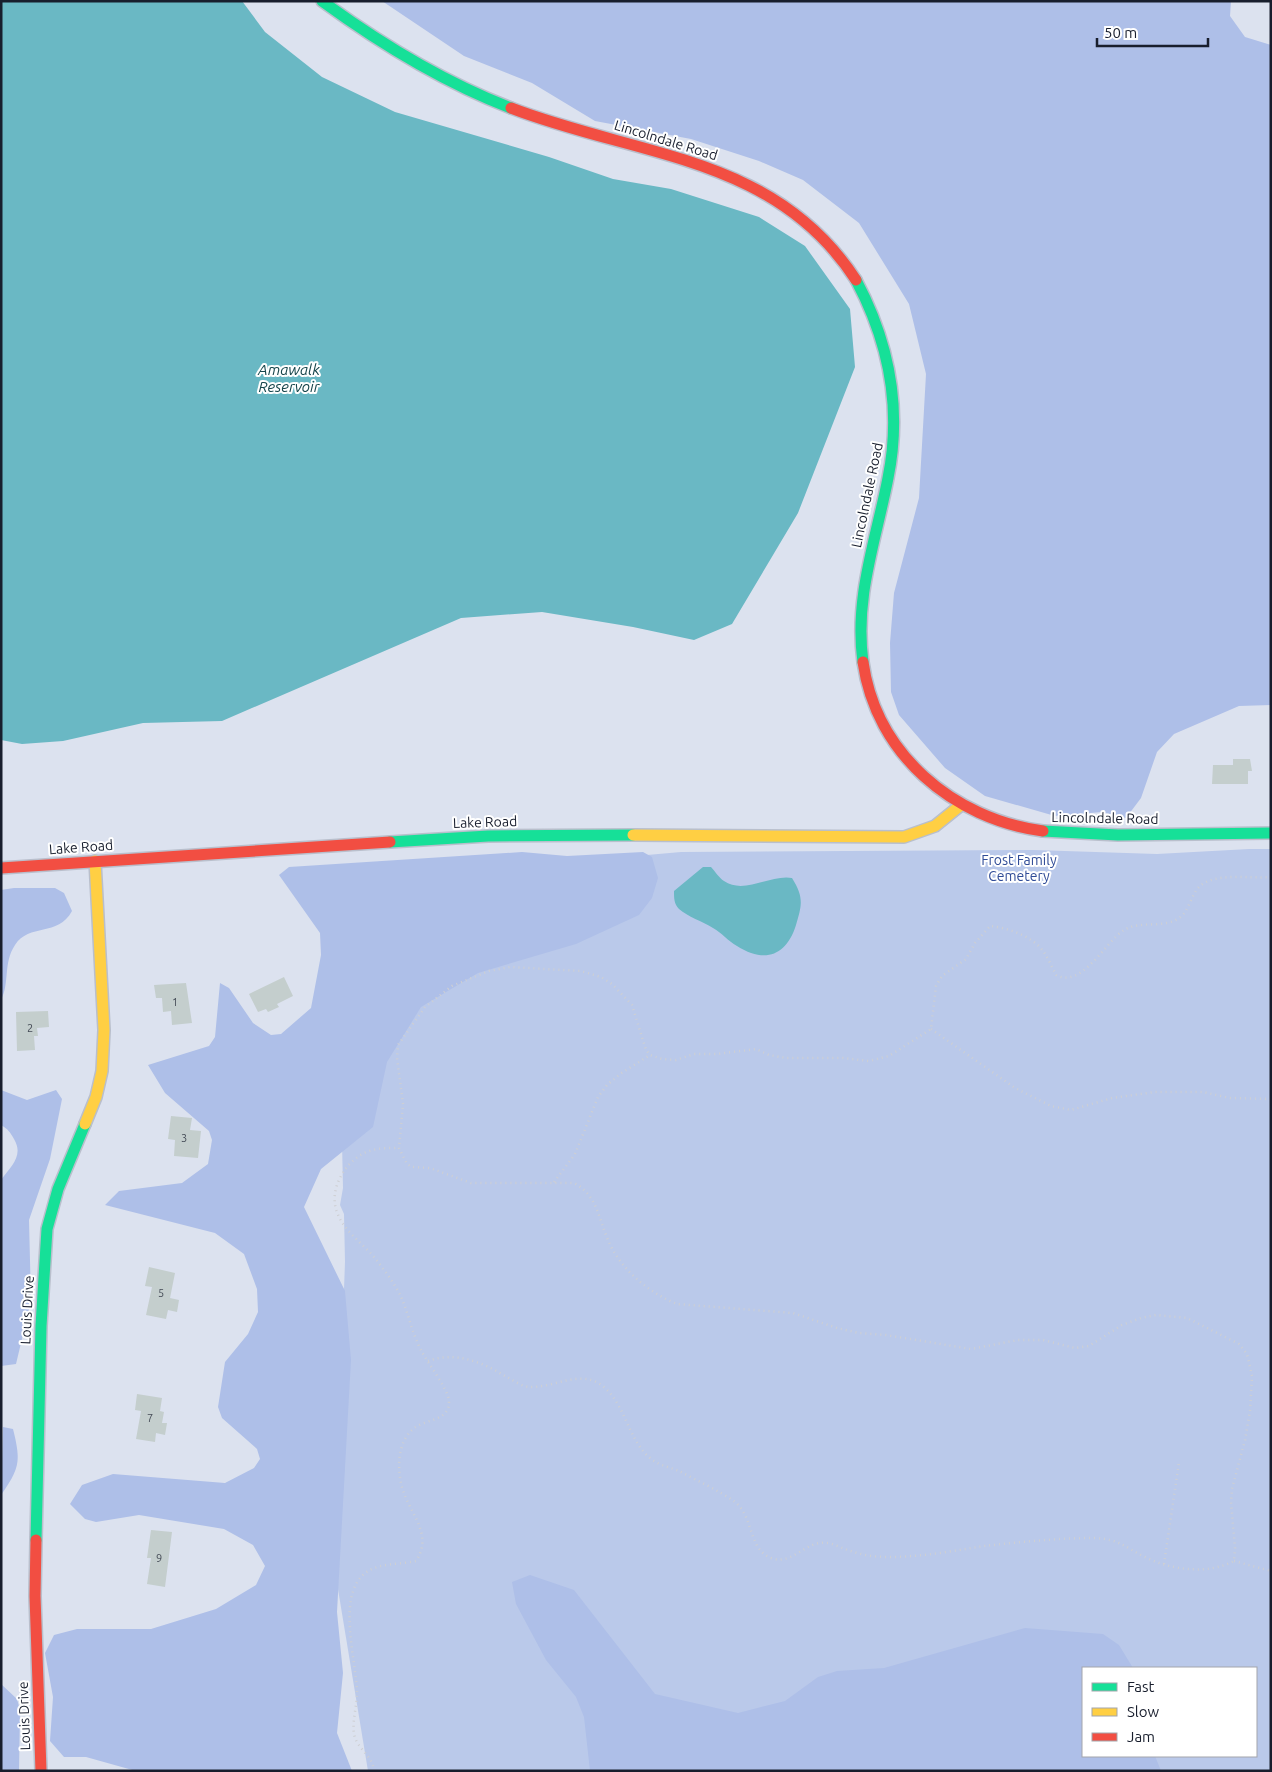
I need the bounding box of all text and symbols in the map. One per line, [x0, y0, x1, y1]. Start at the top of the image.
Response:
scale bar [1097, 15, 1208, 47]
text: 50 m [1104, 24, 1137, 41]
street label: Lincolndale Road [612, 117, 720, 163]
water label: Amawalk Reservoir [257, 361, 321, 395]
street label: Lincolndale Road [848, 441, 886, 549]
street label: Lincolndale Road [1051, 809, 1159, 827]
street label: Lake Road [453, 813, 517, 831]
street label: Lake Road [48, 837, 114, 857]
park label: Frost Family Cemetery [981, 852, 1057, 884]
house number: 1 [172, 996, 178, 1008]
house number: 2 [27, 1022, 33, 1034]
house number: 3 [181, 1132, 187, 1144]
street label: Louis Drive [17, 1275, 37, 1345]
house number: 5 [158, 1287, 164, 1299]
house number: 7 [147, 1412, 153, 1424]
house number: 9 [156, 1552, 162, 1564]
legend [1082, 1667, 1257, 1757]
text: Fast [1127, 1678, 1155, 1695]
street label: Louis Drive [15, 1681, 33, 1751]
text: Slow [1127, 1703, 1160, 1720]
text: Jam [1127, 1728, 1155, 1745]

